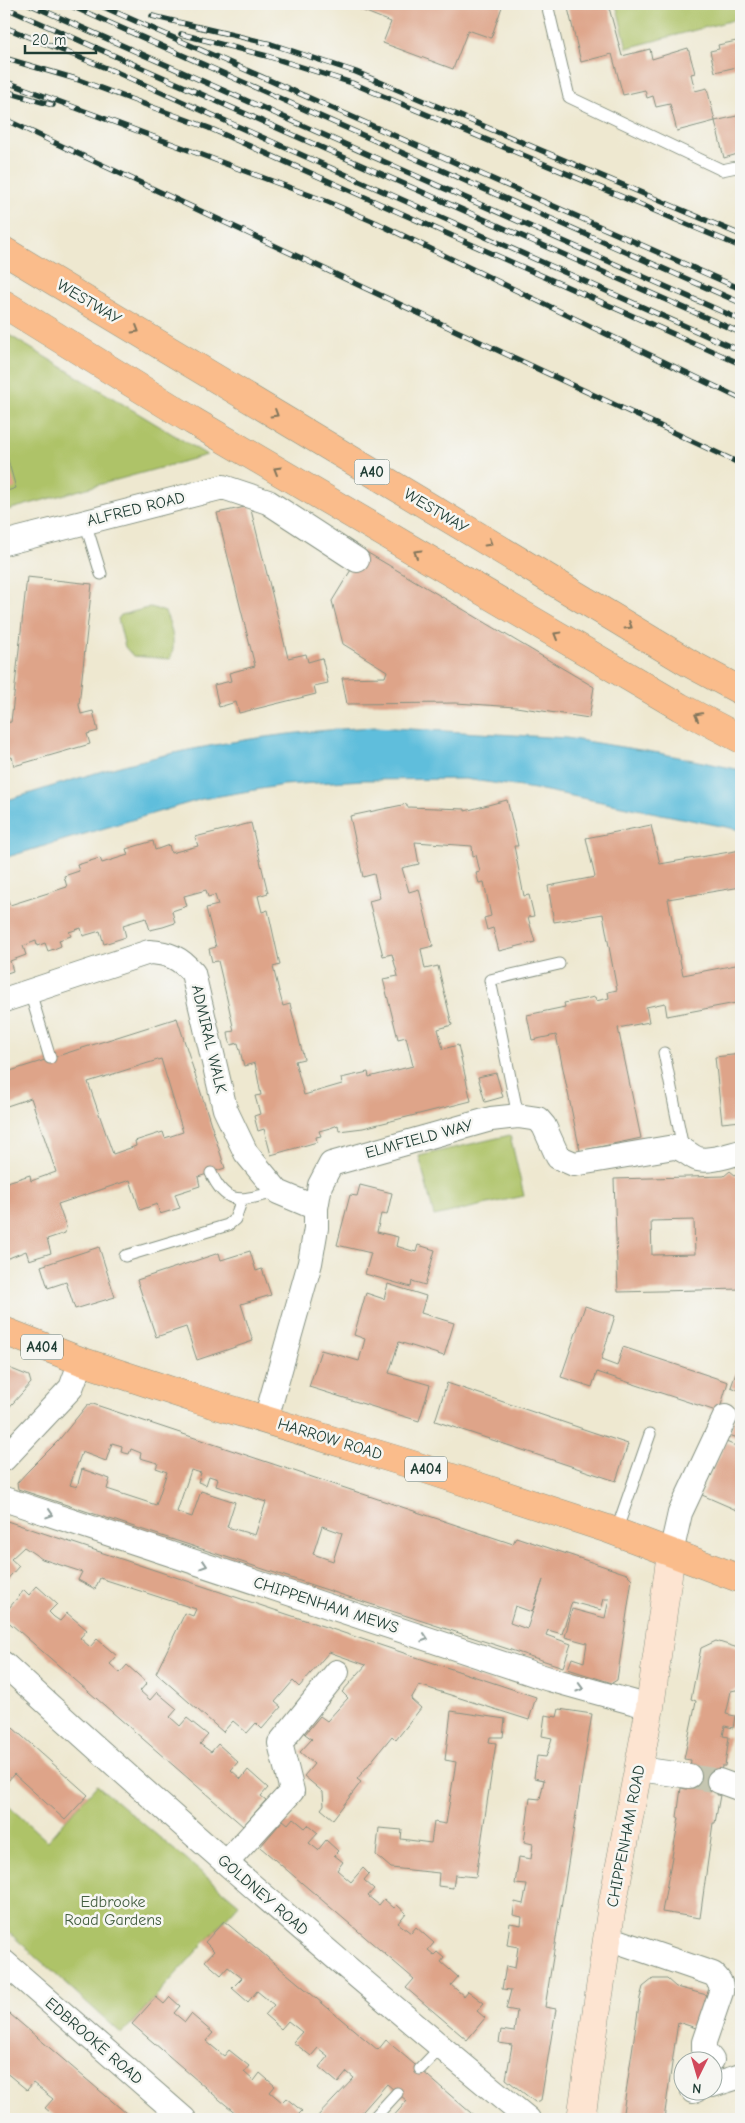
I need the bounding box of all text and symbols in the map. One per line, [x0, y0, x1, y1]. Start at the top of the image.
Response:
scale bar [25, 22, 96, 54]
text: 20 m [32, 31, 66, 49]
street label: WESTWAY [54, 276, 125, 328]
one-way arrow [130, 324, 139, 334]
one-way arrow [269, 408, 278, 418]
road number: A40 [354, 460, 390, 484]
one-way arrow [274, 467, 283, 477]
street label: WESTWAY [401, 485, 472, 537]
street label: ALFRED ROAD [85, 488, 187, 530]
one-way arrow [484, 536, 493, 546]
one-way arrow [414, 549, 423, 559]
one-way arrow [623, 620, 632, 630]
one-way arrow [554, 631, 563, 641]
one-way arrow [694, 712, 703, 722]
street label: ADMIRAL WALK [188, 983, 230, 1095]
street label: ELMFIELD WAY [363, 1116, 475, 1162]
road number: A404 [21, 1334, 63, 1360]
street label: HARROW ROAD [276, 1415, 384, 1463]
road number: A404 [405, 1456, 447, 1482]
one-way arrow [45, 1508, 54, 1518]
one-way arrow [200, 1559, 208, 1569]
street label: CHIPPENHAM MEWS [251, 1573, 401, 1637]
one-way arrow [420, 1633, 429, 1643]
one-way arrow [575, 1682, 584, 1693]
street label: CHIPPENHAM ROAD [603, 1763, 649, 1909]
street label: GOLDNEY ROAD [214, 1851, 312, 1939]
park label: Edbrooke Road Gardens [64, 1893, 162, 1929]
street label: EDBROOKE ROAD [42, 1994, 146, 2088]
north arrow [672, 2050, 722, 2100]
text: N [692, 2080, 702, 2097]

